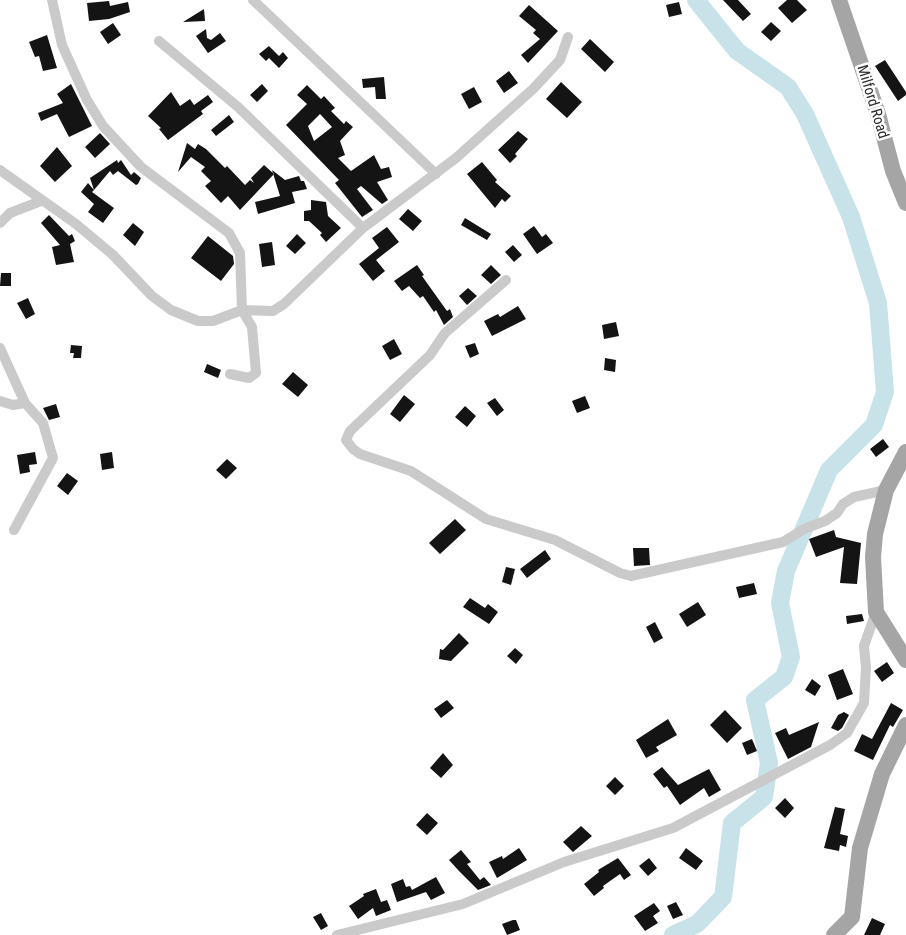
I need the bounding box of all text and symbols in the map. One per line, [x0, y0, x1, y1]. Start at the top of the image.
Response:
street label: Milford Road [852, 63, 892, 141]

